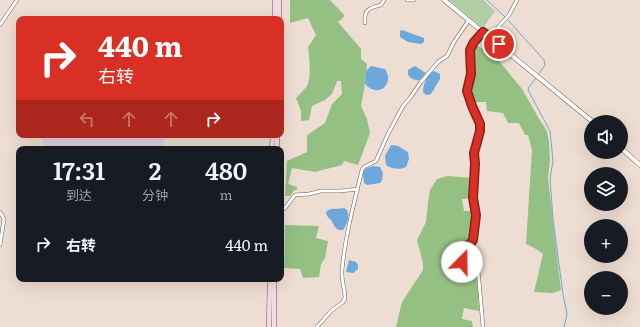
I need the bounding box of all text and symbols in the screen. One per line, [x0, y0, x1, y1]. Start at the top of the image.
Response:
text: 440 m [98, 24, 183, 66]
pin [482, 27, 516, 61]
icon: right [32, 32, 84, 84]
icon: arrive [488, 33, 510, 55]
text: 右转 [98, 62, 134, 89]
icon: left [76, 108, 98, 130]
icon: ahead [118, 108, 140, 130]
icon: ahead [160, 108, 182, 130]
icon: right [202, 108, 224, 130]
map controls [584, 115, 628, 315]
button: sound [584, 115, 628, 159]
text: 17:31 [53, 152, 105, 187]
text: 2 [149, 152, 161, 187]
text: 480 [205, 152, 247, 187]
button: layers [584, 167, 628, 211]
text: 到达 [66, 185, 92, 204]
text: 分钟 [142, 185, 168, 204]
text: m [220, 185, 232, 204]
button: + [584, 219, 628, 263]
icon: right [32, 233, 54, 255]
text: 右转 [66, 233, 96, 256]
text: 440 m [225, 233, 268, 256]
position arrow [441, 241, 483, 283]
button: − [584, 271, 628, 315]

